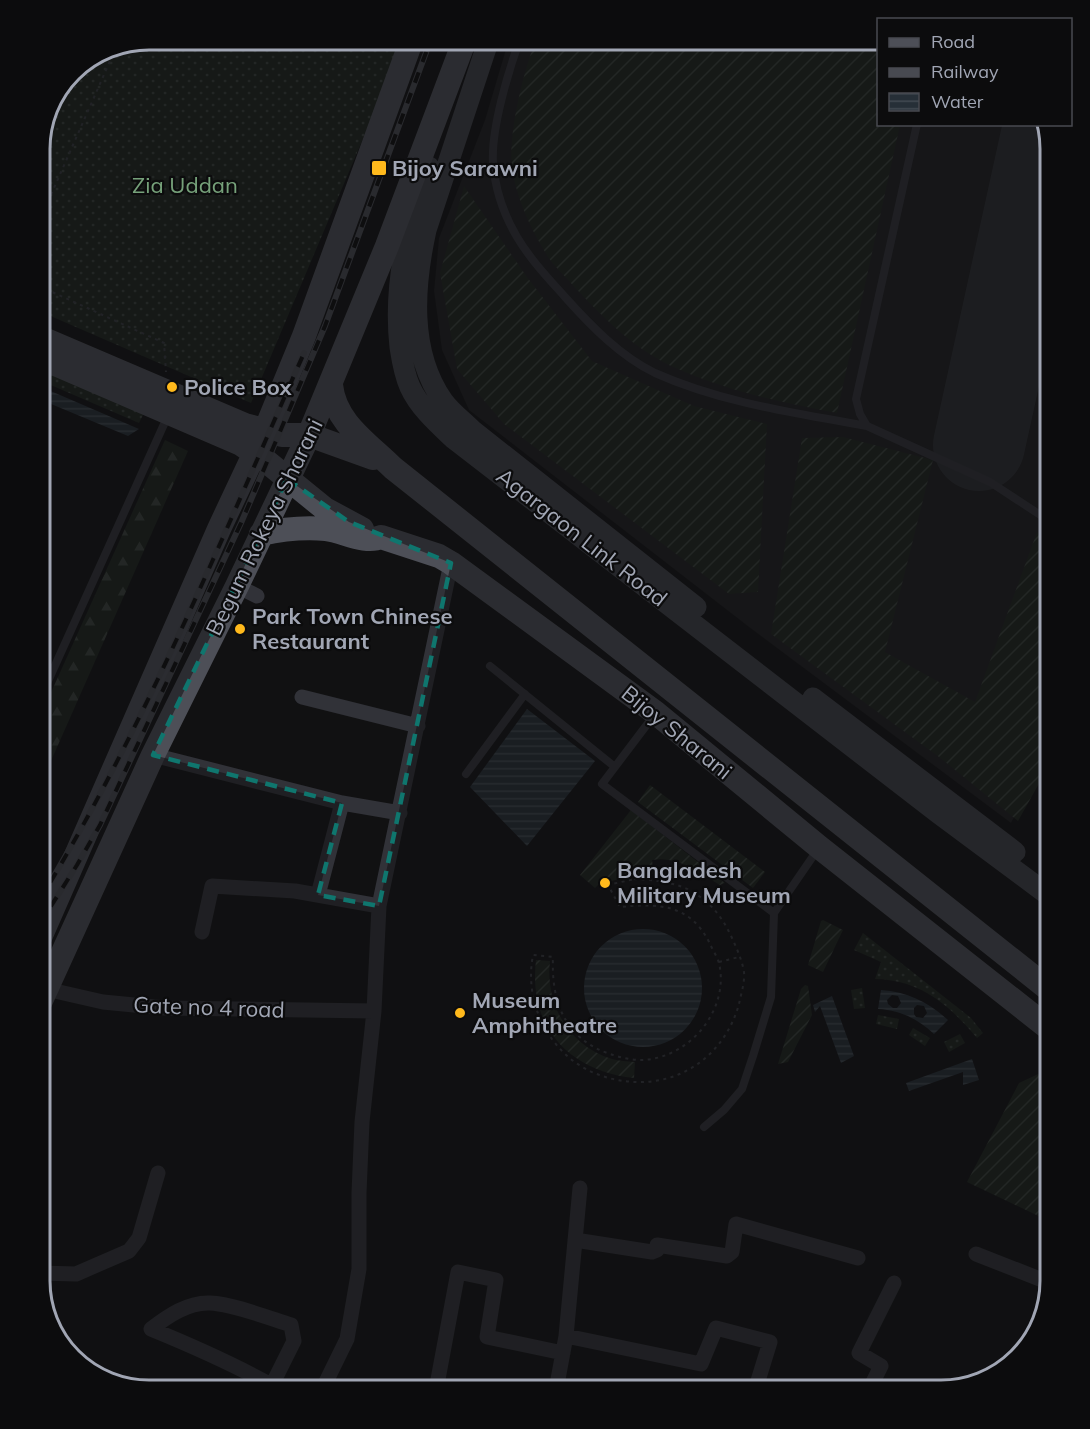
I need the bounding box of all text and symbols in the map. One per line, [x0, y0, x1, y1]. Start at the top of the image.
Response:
legend [877, 18, 1072, 126]
text: Road [931, 30, 975, 53]
text: Railway [931, 60, 999, 83]
text: Water [931, 90, 984, 113]
place label: Bijoy Sarawni [392, 154, 538, 182]
marker: Bijoy Sarawni [370, 159, 388, 177]
park label: Zia Uddan [132, 171, 238, 199]
place label: Police Box [184, 373, 292, 401]
marker: Police Box [165, 380, 179, 394]
street label: Begum Rokeya Sharani [199, 414, 329, 640]
street label: Agargaon Link Road [491, 462, 673, 612]
place label: Park Town Chinese Restaurant [252, 602, 453, 655]
marker: Park Town Chinese Restaurant [233, 622, 247, 636]
street label: Bijoy Sharani [616, 679, 738, 785]
place label: Bangladesh Military Museum [617, 856, 791, 909]
marker: Bangladesh Military Museum [598, 876, 612, 890]
place label: Museum Amphitheatre [472, 986, 617, 1039]
street label: Gate no 4 road [133, 990, 285, 1024]
marker: Museum Amphitheatre [453, 1006, 467, 1020]

